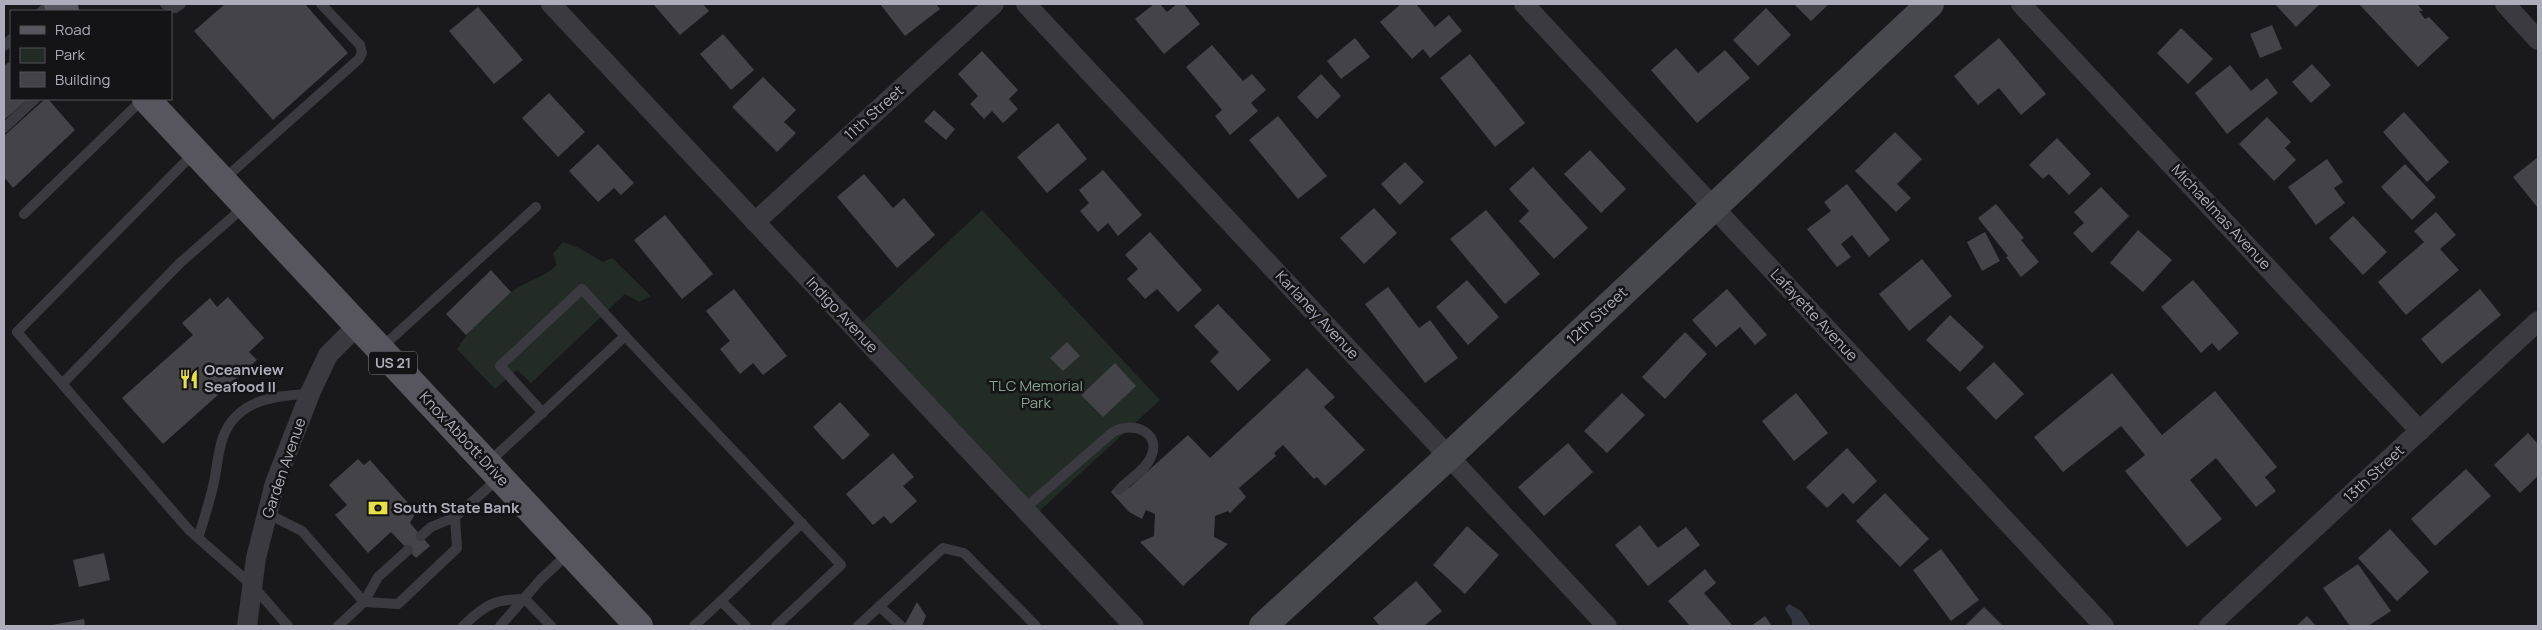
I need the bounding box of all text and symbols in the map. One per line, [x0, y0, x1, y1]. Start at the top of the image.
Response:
legend [10, 10, 172, 100]
text: Road [55, 19, 91, 40]
text: Park [55, 44, 85, 65]
text: Building [55, 69, 110, 90]
street label: 11th Street [839, 80, 908, 145]
street label: Michaelmas Avenue [2167, 159, 2276, 274]
street label: Lafayette Avenue [1766, 264, 1863, 366]
street label: Karlaney Avenue [1271, 266, 1364, 364]
street label: Indigo Avenue [802, 272, 883, 357]
street label: 12th Street [1562, 282, 1632, 349]
road number: US 21 [369, 352, 417, 374]
place label: Oceanview Seafood II [204, 359, 284, 397]
restaurant icon: Oceanview Seafood II [178, 368, 200, 390]
park label: TLC Memorial Park [989, 375, 1083, 413]
street label: Knox Abbott Drive [415, 387, 514, 491]
street label: Garden Avenue [257, 415, 311, 521]
street label: 13th Street [2339, 440, 2409, 507]
bank icon: South State Bank [367, 497, 389, 519]
place label: South State Bank [393, 497, 520, 518]

